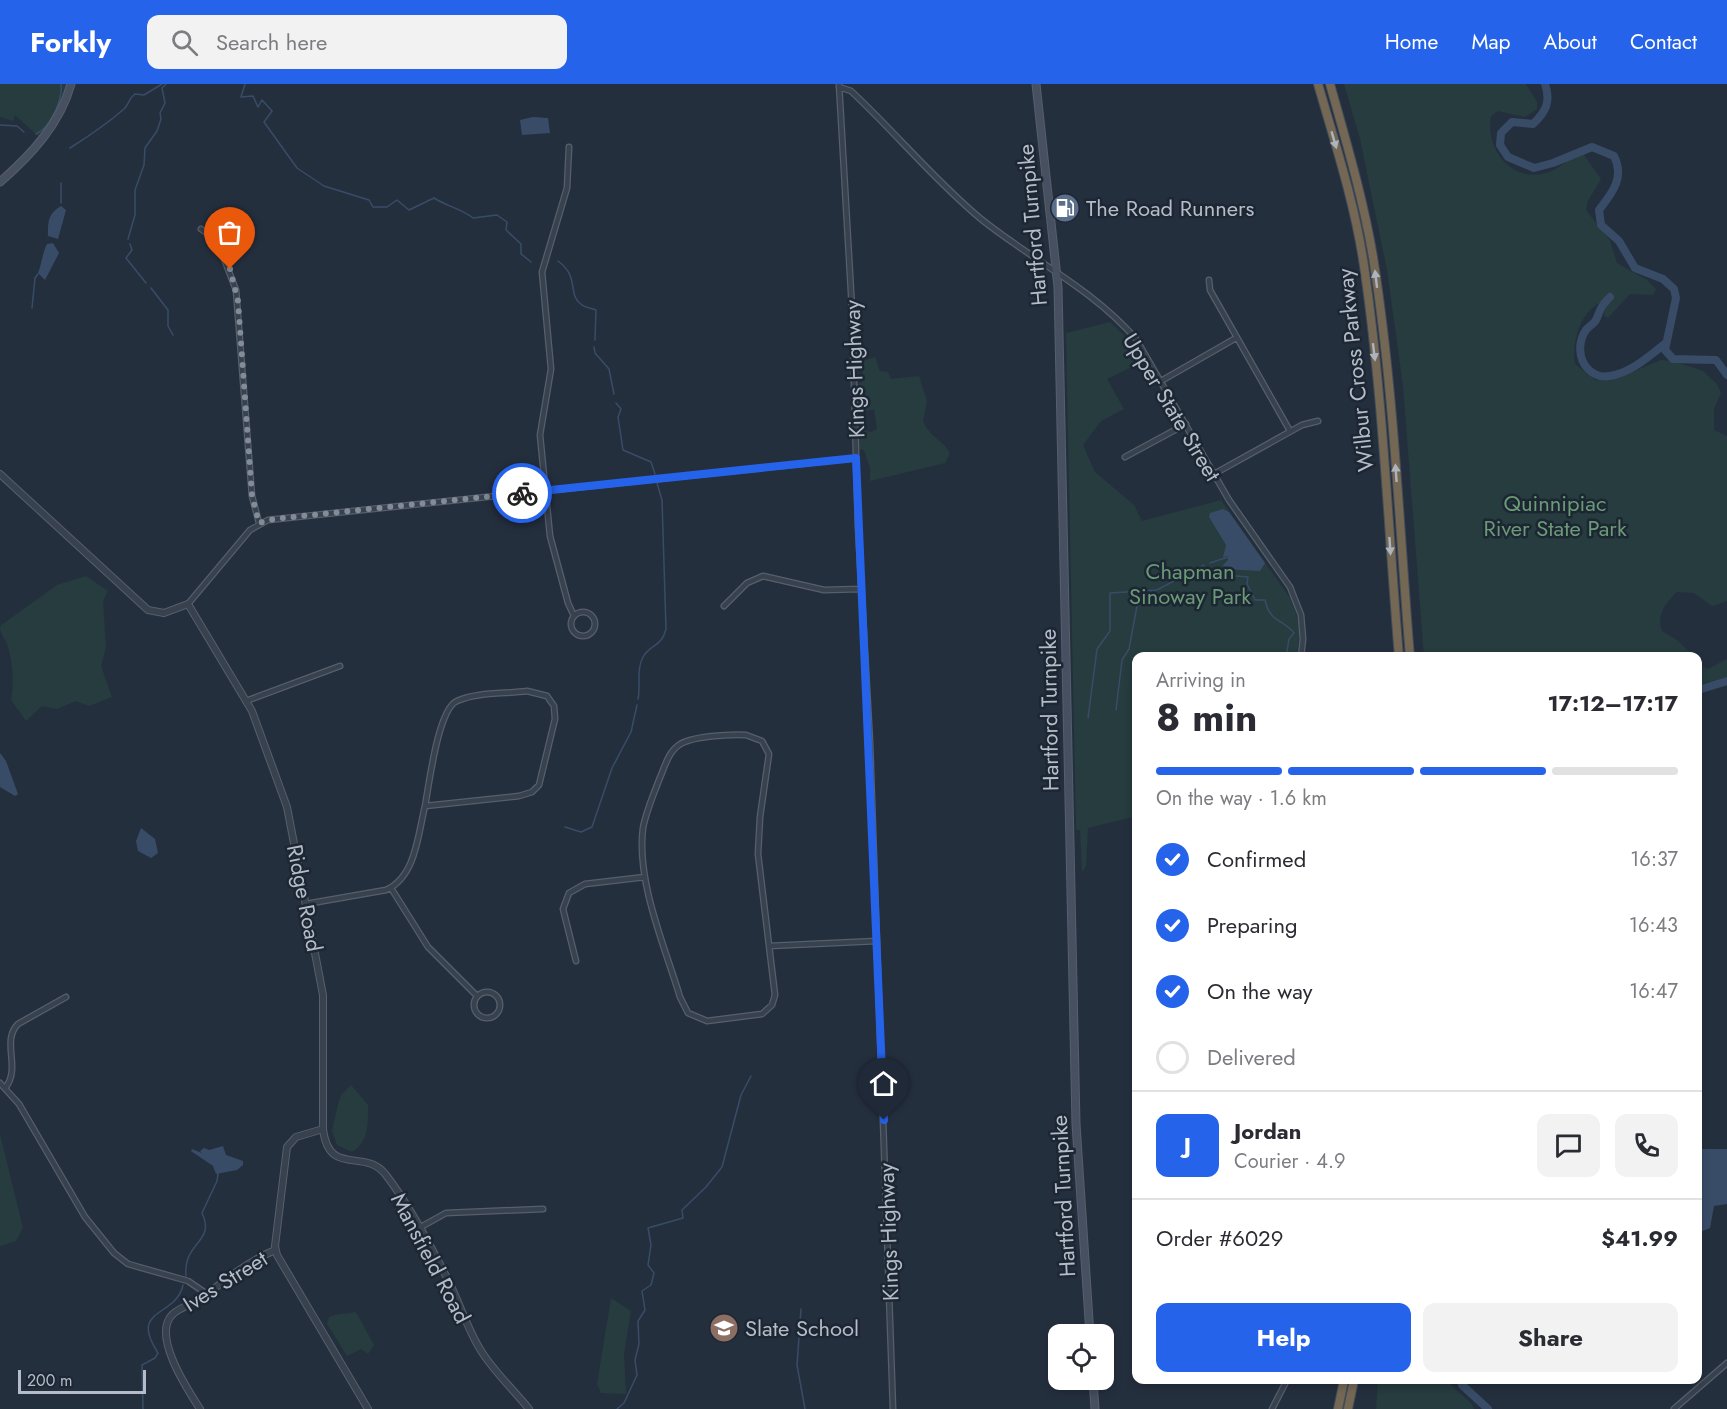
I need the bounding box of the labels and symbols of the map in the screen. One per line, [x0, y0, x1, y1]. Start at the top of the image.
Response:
one-way arrow [1330, 131, 1339, 149]
street label: Hartford Turnpike [1009, 143, 1055, 307]
fuel station icon: The Road Runners [1049, 192, 1081, 224]
place label: The Road Runners [1086, 192, 1255, 224]
pin [204, 207, 255, 269]
street label: Wilbur Cross Parkway [1328, 267, 1382, 473]
one-way arrow [1371, 270, 1380, 289]
street label: Kings Highway [836, 299, 872, 439]
street label: Upper State Street [1115, 327, 1229, 488]
one-way arrow [1369, 343, 1378, 362]
courier [492, 463, 552, 523]
one-way arrow [1391, 464, 1400, 483]
park label: Quinnipiac River State Park [1483, 487, 1627, 544]
one-way arrow [1385, 537, 1395, 556]
park label: Chapman Sinoway Park [1129, 555, 1251, 612]
street label: Hartford Turnpike [1032, 629, 1066, 791]
street label: Ridge Road [279, 842, 331, 954]
pin [858, 1058, 909, 1120]
street label: Hartford Turnpike [1043, 1114, 1083, 1278]
street label: Kings Highway [870, 1162, 906, 1302]
street label: Mansfield Road [383, 1187, 479, 1329]
street label: Ives Street [177, 1242, 274, 1319]
school or university icon: Slate School [708, 1312, 740, 1344]
place label: Slate School [745, 1312, 859, 1344]
scale bar [18, 1367, 146, 1394]

